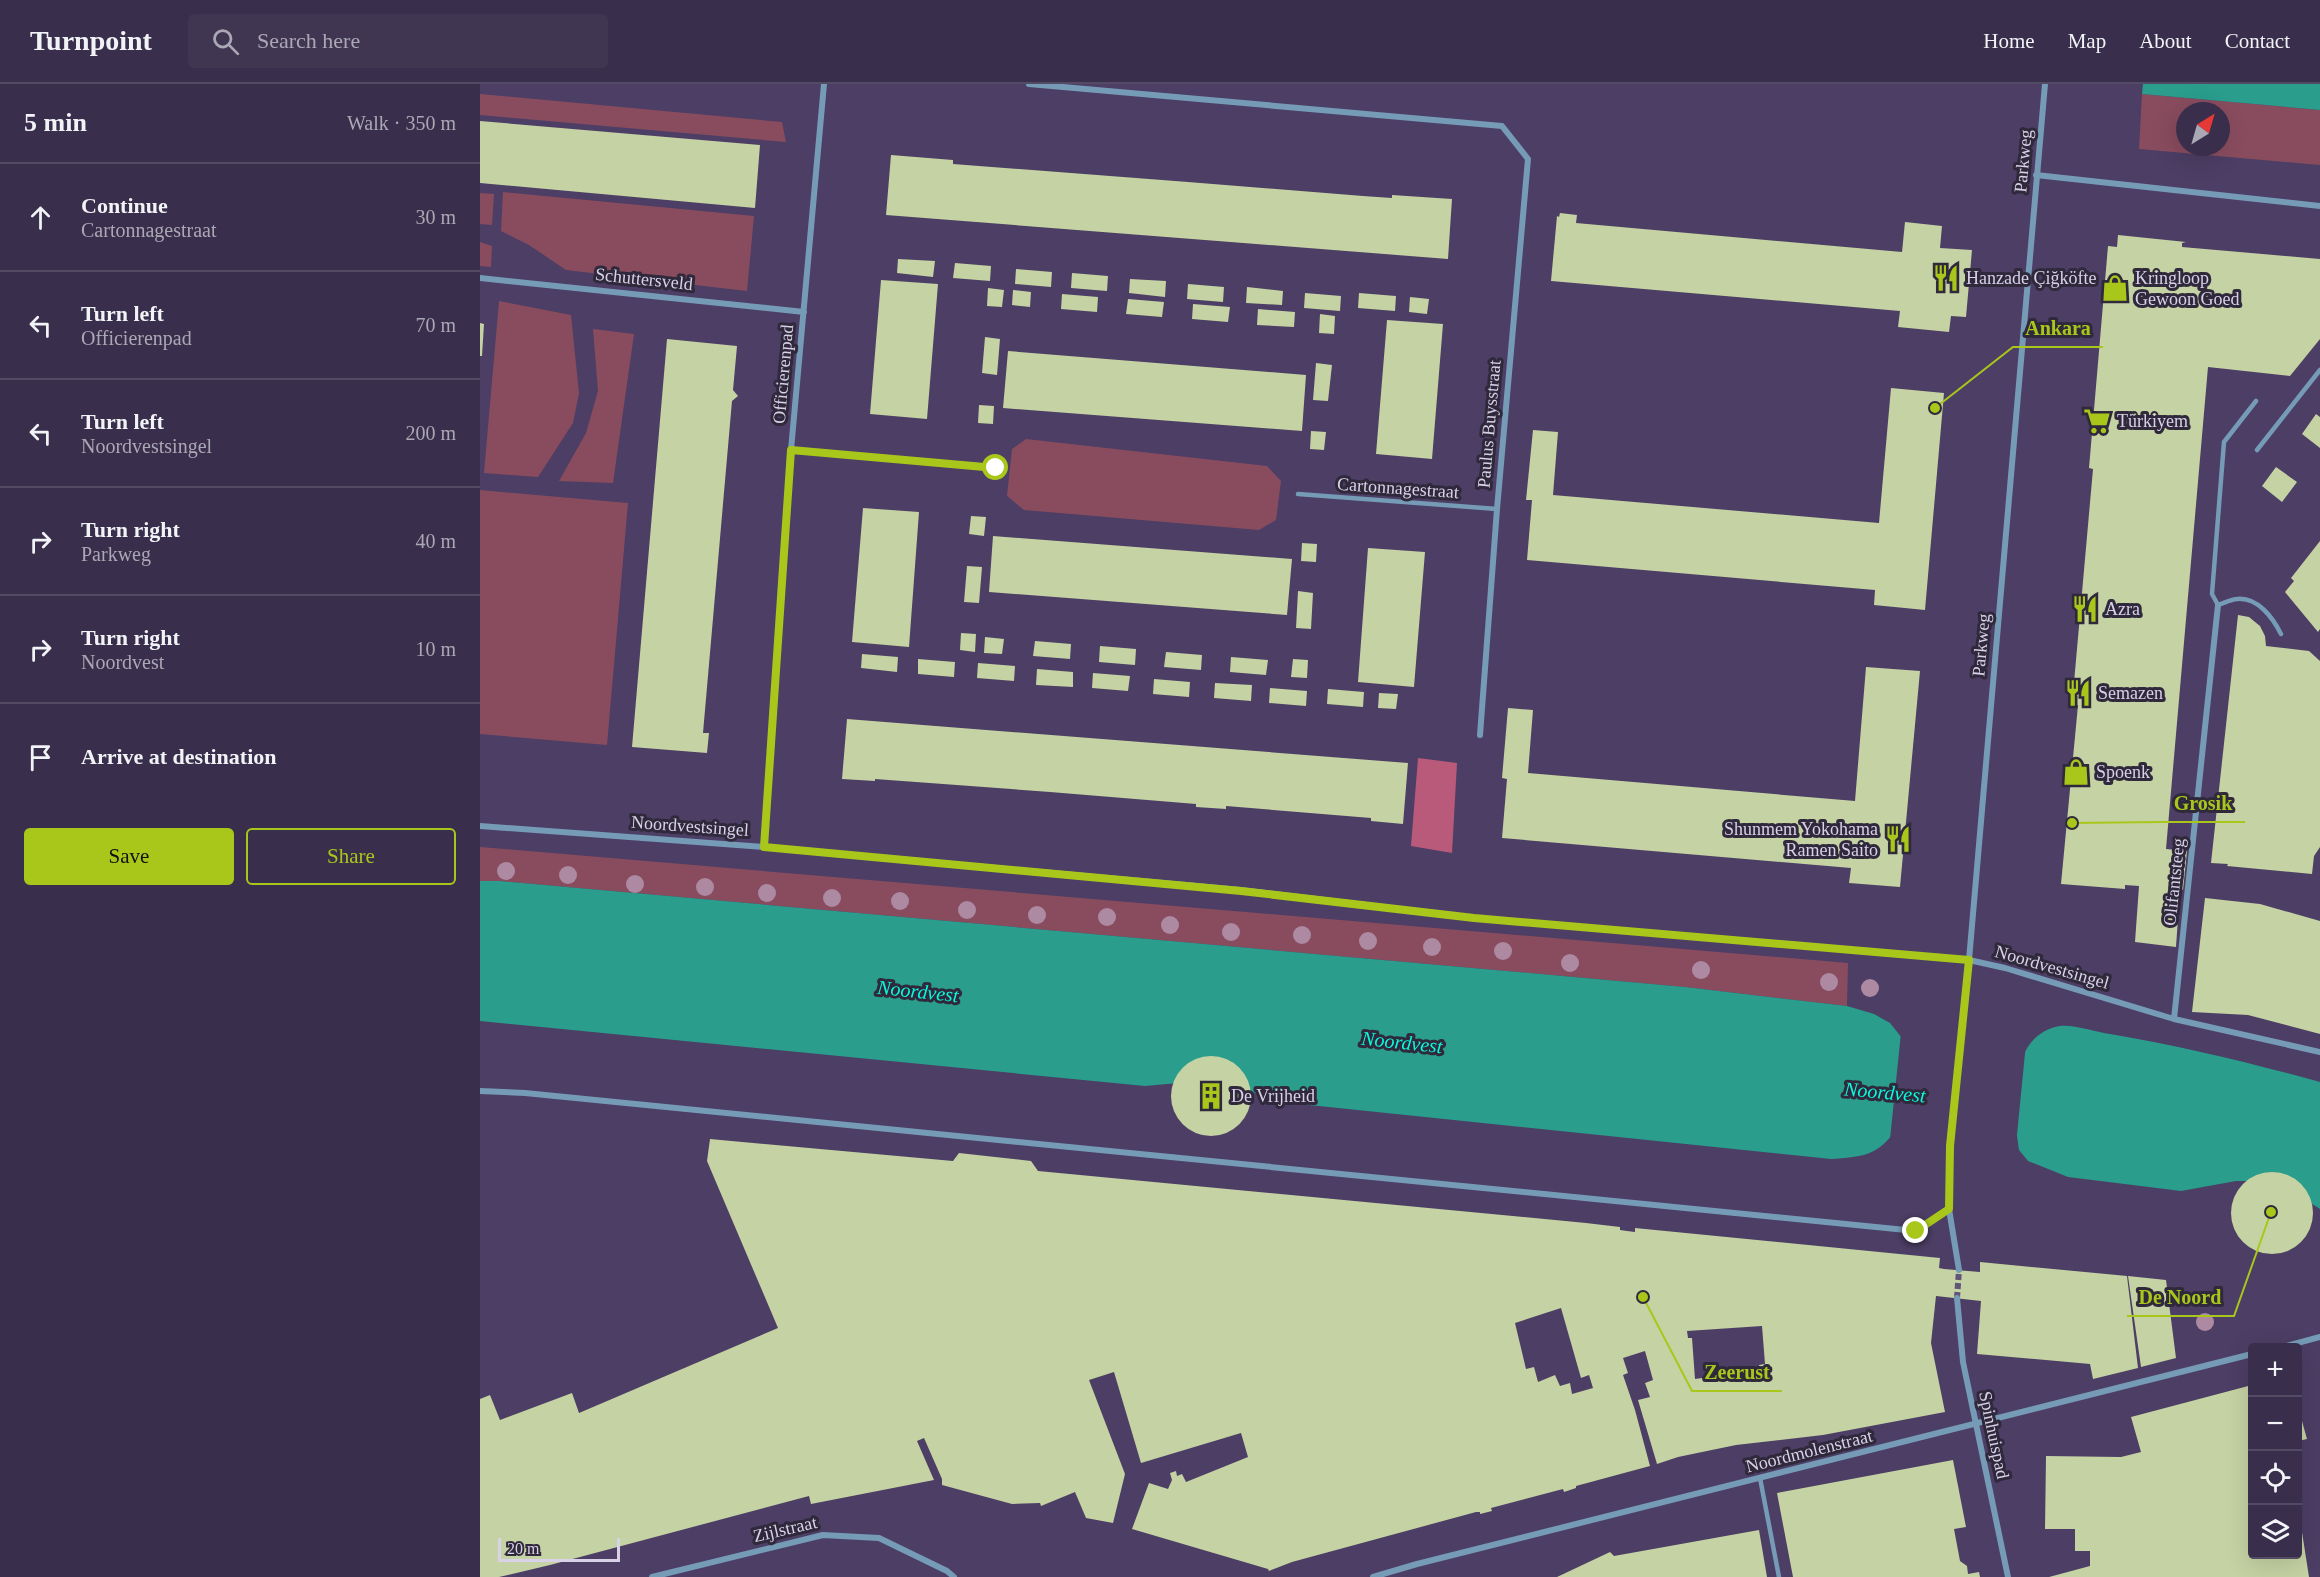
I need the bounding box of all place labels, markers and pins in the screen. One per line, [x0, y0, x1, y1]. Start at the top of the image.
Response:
restaurant icon: Hanzade Çiğköfte [1931, 263, 1961, 293]
place label: Hanzade Çiğköfte [1966, 268, 2096, 288]
place label: Kringloop Gewoon Goed [2135, 268, 2239, 309]
shop icon: Kringloop Gewoon Goed [2100, 273, 2130, 303]
callout: Ankara [2013, 309, 2103, 347]
supermarket icon: Türkiyem [2082, 406, 2112, 436]
place label: Türkiyem [2117, 411, 2188, 431]
restaurant icon: Azra [2070, 594, 2100, 624]
place label: Azra [2105, 599, 2140, 619]
restaurant icon: Semazen [2063, 678, 2093, 708]
place label: Semazen [2098, 683, 2163, 703]
shop icon: Spoenk [2061, 757, 2091, 787]
place label: Spoenk [2096, 762, 2150, 782]
callout: Grosik [2162, 784, 2245, 822]
place label: Shunmem Yokohama Ramen Saito [1724, 819, 1878, 860]
restaurant icon: Shunmem Yokohama Ramen Saito [1883, 824, 1913, 854]
building icon: De Vrijheid [1196, 1081, 1226, 1111]
place label: De Vrijheid [1231, 1086, 1315, 1106]
callout: De Noord [2127, 1278, 2234, 1316]
callout: Zeerust [1692, 1353, 1782, 1391]

